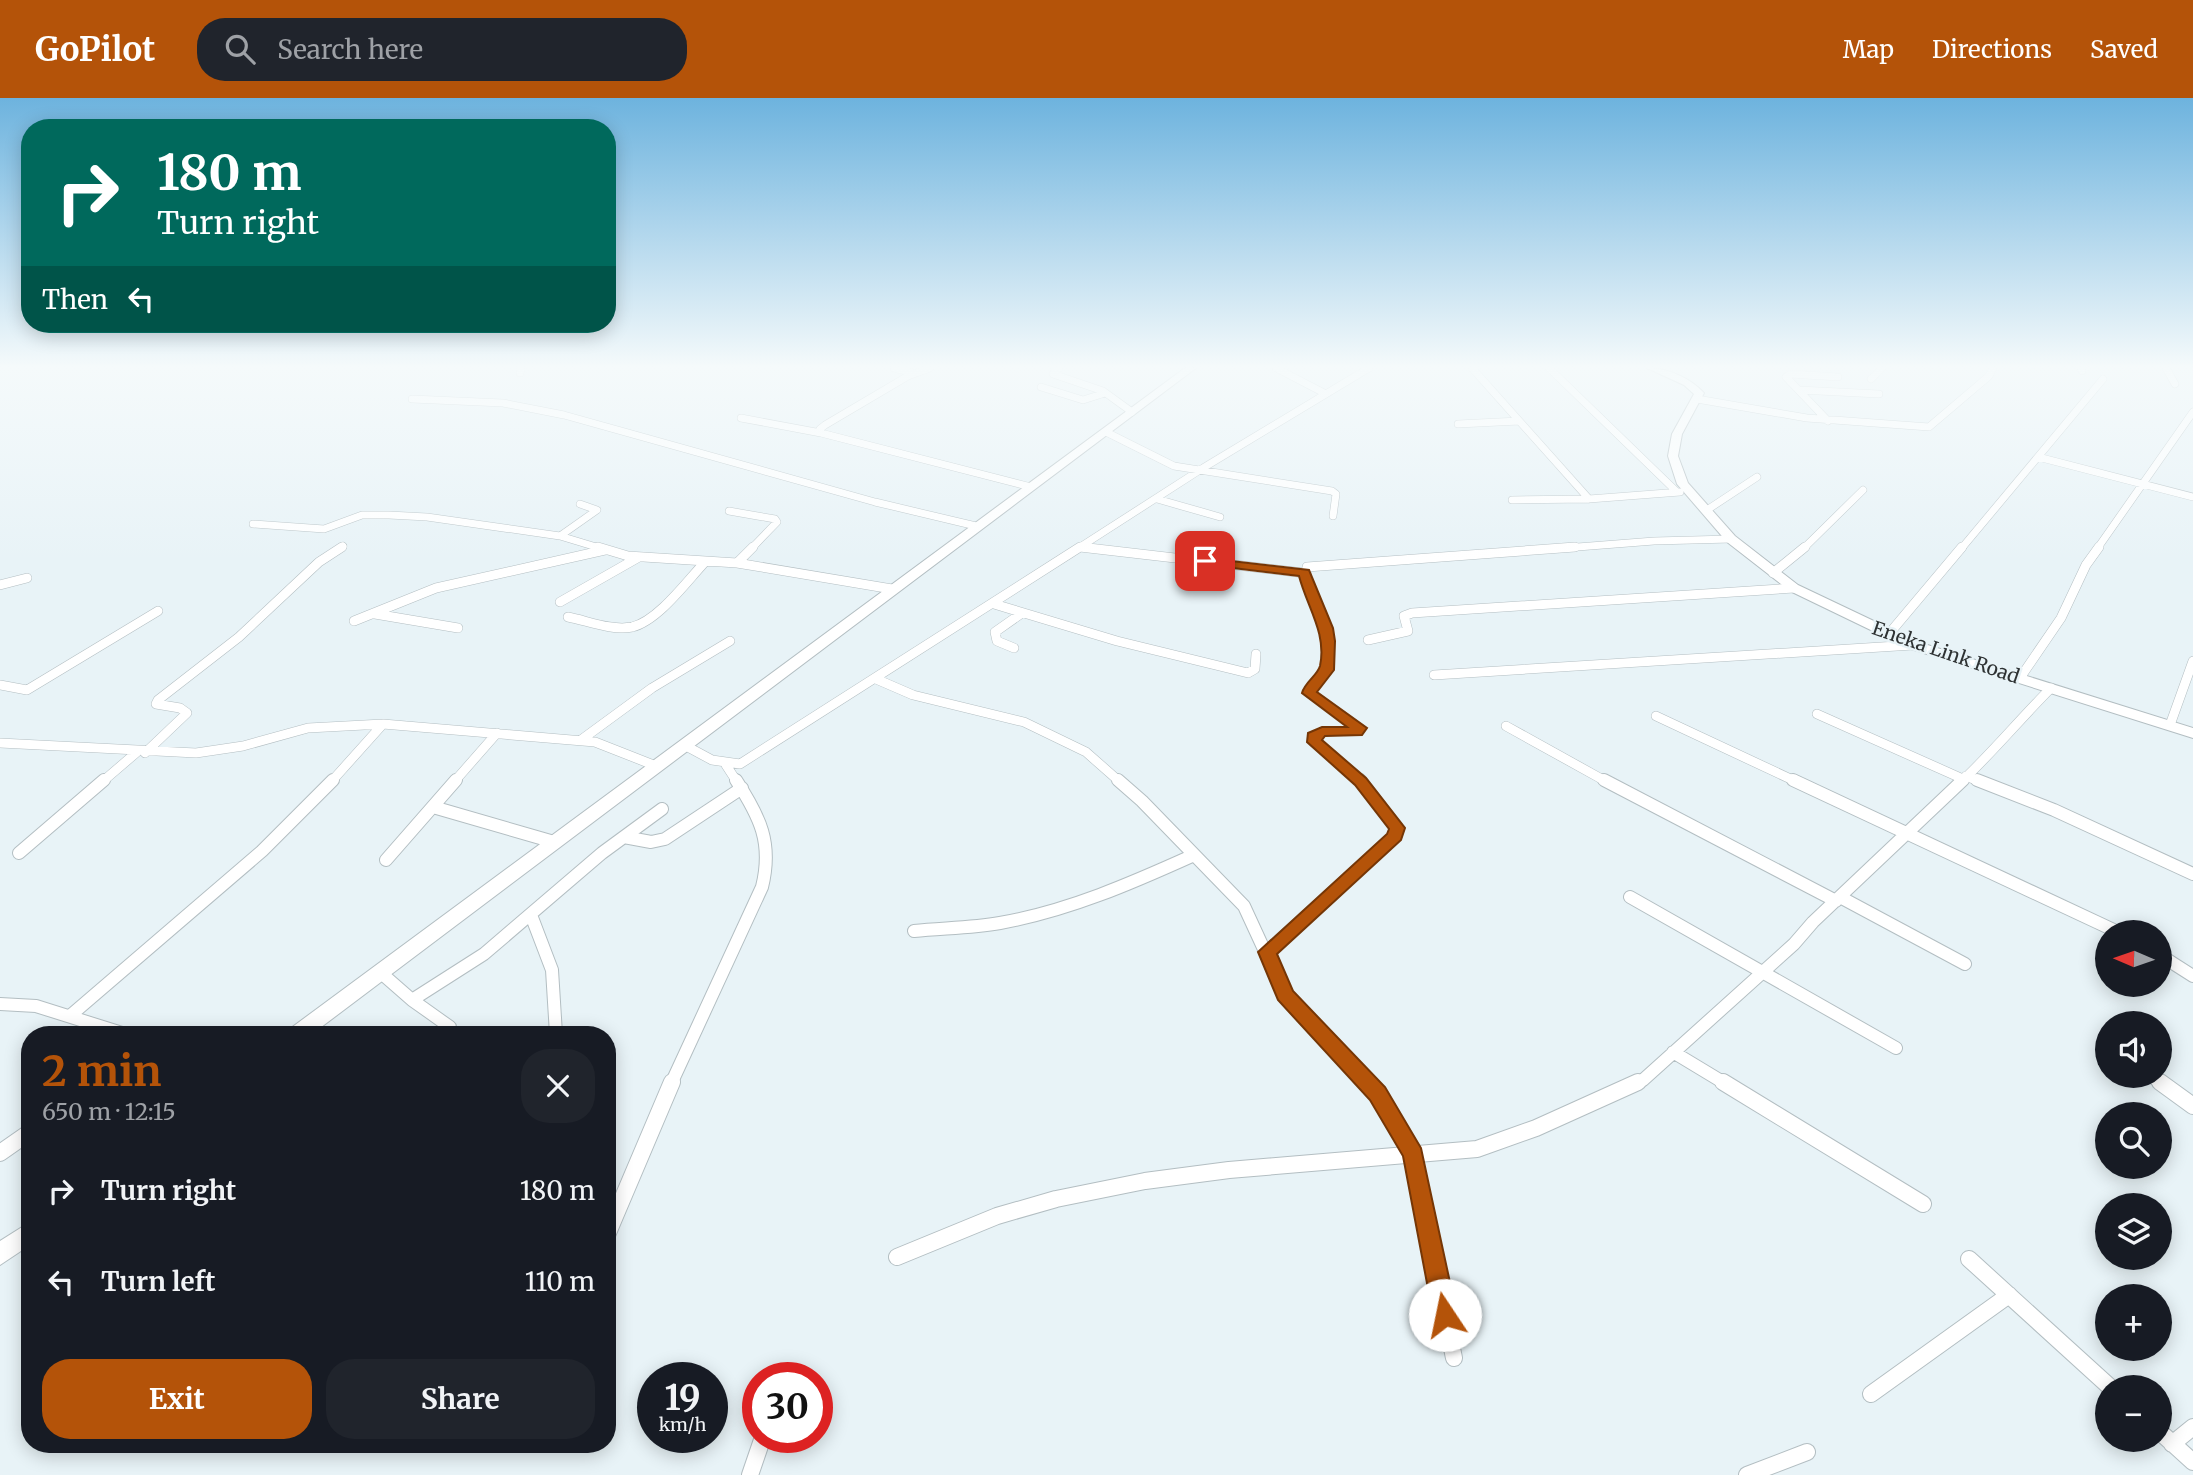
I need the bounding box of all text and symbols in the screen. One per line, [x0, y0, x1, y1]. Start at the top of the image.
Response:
search box [197, 18, 687, 81]
text: GoPilot [35, 29, 155, 70]
icon: search [221, 30, 259, 68]
text: Search here [277, 33, 423, 66]
text: Map [1843, 34, 1894, 65]
text: Directions [1932, 34, 2052, 65]
text: Saved [2090, 34, 2158, 65]
text: 180 m [157, 142, 302, 203]
icon: right [42, 147, 133, 238]
text: Turn right [157, 203, 319, 243]
icon: left [122, 280, 160, 318]
text: Then [42, 283, 108, 316]
pin [1175, 531, 1235, 591]
icon: arrive [1186, 542, 1224, 580]
street label: Eneka Link Road [1869, 616, 2023, 688]
north arrow [2095, 920, 2172, 998]
map controls [2095, 920, 2172, 1452]
button: sound [2095, 1011, 2172, 1088]
text: 2 min [42, 1045, 162, 1097]
button: close [521, 1049, 595, 1123]
text: 650 m · 12:15 [42, 1097, 176, 1126]
button: search [2095, 1102, 2172, 1179]
icon: right [42, 1172, 80, 1210]
text: Turn right [101, 1174, 236, 1207]
text: 180 m [520, 1174, 595, 1207]
button: layers [2095, 1193, 2172, 1270]
icon: left [42, 1263, 80, 1301]
text: Turn left [101, 1265, 215, 1298]
text: 110 m [525, 1265, 595, 1298]
position arrow [1408, 1278, 1482, 1352]
button: + [2095, 1284, 2172, 1361]
button: Exit [42, 1359, 312, 1439]
button: Share [326, 1359, 595, 1439]
speed limit sign: 30 [742, 1362, 833, 1453]
button: − [2095, 1375, 2172, 1452]
text: 19 [664, 1376, 701, 1420]
text: km/h [659, 1413, 706, 1436]

